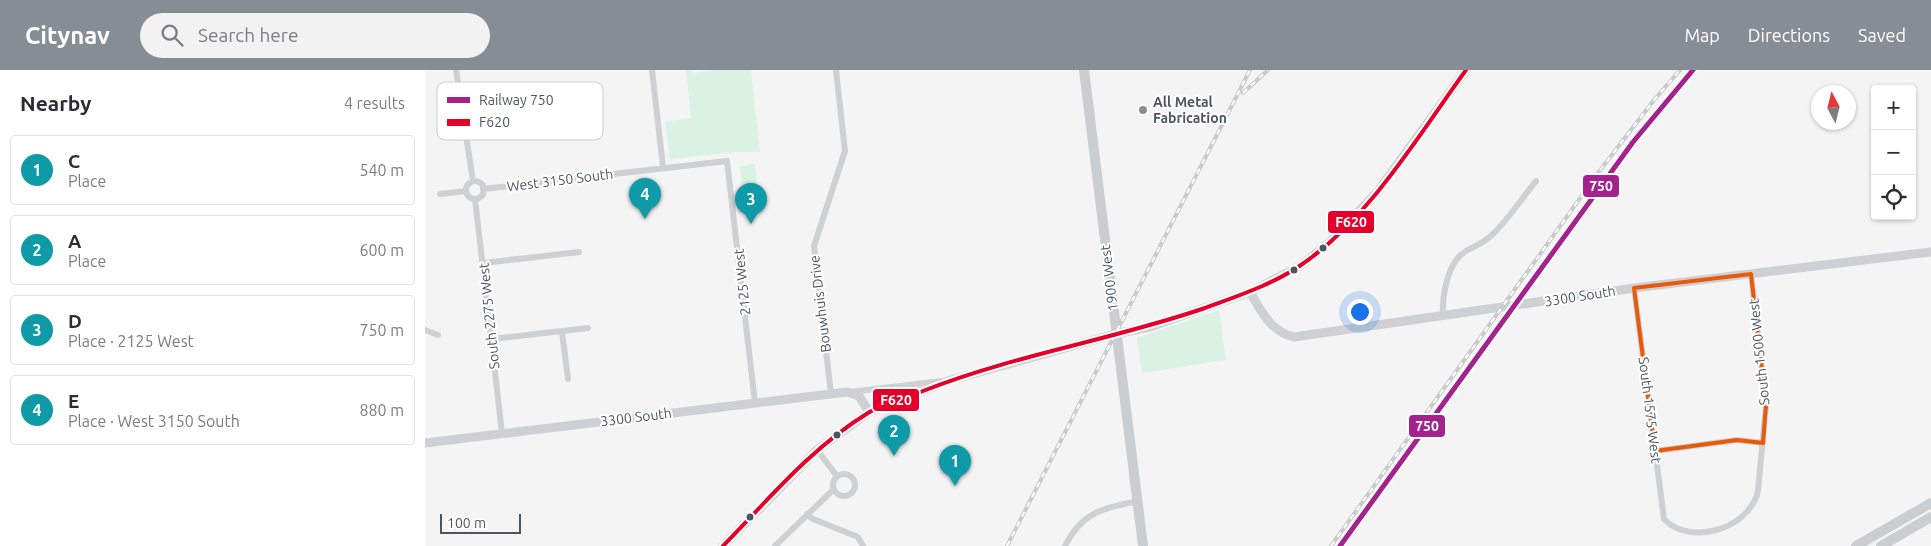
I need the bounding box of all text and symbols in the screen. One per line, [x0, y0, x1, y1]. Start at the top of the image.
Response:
search box [140, 13, 490, 58]
icon: search [158, 21, 186, 49]
text: Citynav [25, 22, 110, 49]
text: Search here [198, 24, 298, 46]
text: Map [1684, 25, 1720, 45]
text: Directions [1748, 25, 1830, 45]
text: Saved [1858, 25, 1906, 45]
legend [437, 82, 603, 140]
north arrow [1811, 85, 1856, 130]
map controls [1871, 85, 1916, 220]
button: + [1871, 85, 1916, 130]
text: Nearby [20, 91, 91, 115]
text: Railway 750 [479, 92, 554, 108]
text: 4 results [344, 94, 405, 112]
place label: All Metal Fabrication [1153, 94, 1227, 126]
marker: All Metal Fabrication [1137, 104, 1149, 116]
text: F620 [479, 114, 510, 130]
button: − [1871, 130, 1916, 175]
text: C [68, 150, 80, 172]
text: 1 [32, 161, 42, 179]
text: 540 m [359, 161, 404, 179]
street label: West 3150 South [506, 166, 614, 194]
text: Place [68, 172, 106, 190]
line badge: 750 [1582, 174, 1620, 198]
button: locate [1871, 175, 1916, 220]
pin: 4 [629, 178, 661, 219]
text: 750 [1589, 178, 1613, 194]
pin: 3 [735, 183, 767, 224]
line badge: F620 [1327, 210, 1375, 234]
text: F620 [1335, 214, 1367, 230]
text: A [68, 230, 81, 252]
text: 2 [32, 241, 42, 259]
text: 600 m [359, 241, 404, 259]
street label: 1900 West [1097, 243, 1121, 312]
unlabelled marker [1318, 243, 1328, 253]
street label: 2125 West [730, 247, 753, 316]
text: Place [68, 252, 106, 270]
street label: Bouwhuis Drive [806, 255, 834, 353]
street label: South 2275 West [475, 261, 503, 370]
unlabelled marker [1289, 265, 1299, 275]
street label: 3300 South [1543, 282, 1617, 310]
street label: South 1500 West [1745, 297, 1773, 406]
your location [1347, 299, 1373, 325]
text: D [68, 310, 82, 332]
text: 3 [32, 321, 42, 339]
text: 750 m [359, 321, 404, 339]
text: Place · 2125 West [68, 332, 194, 350]
street label: South 1575 West [1636, 356, 1665, 465]
line badge: F620 [872, 388, 920, 412]
text: E [68, 390, 79, 412]
text: F620 [880, 392, 912, 408]
text: 4 [32, 401, 42, 419]
text: 880 m [359, 401, 404, 419]
street label: 3300 South [599, 405, 673, 429]
text: Place · West 3150 South [68, 412, 240, 430]
line badge: 750 [1408, 414, 1446, 438]
pin: 2 [878, 415, 910, 456]
text: 750 [1415, 418, 1439, 434]
unlabelled marker [832, 430, 842, 440]
pin: 1 [939, 445, 971, 486]
scale bar [440, 511, 521, 534]
unlabelled marker [745, 512, 755, 522]
text: 100 m [447, 515, 486, 531]

